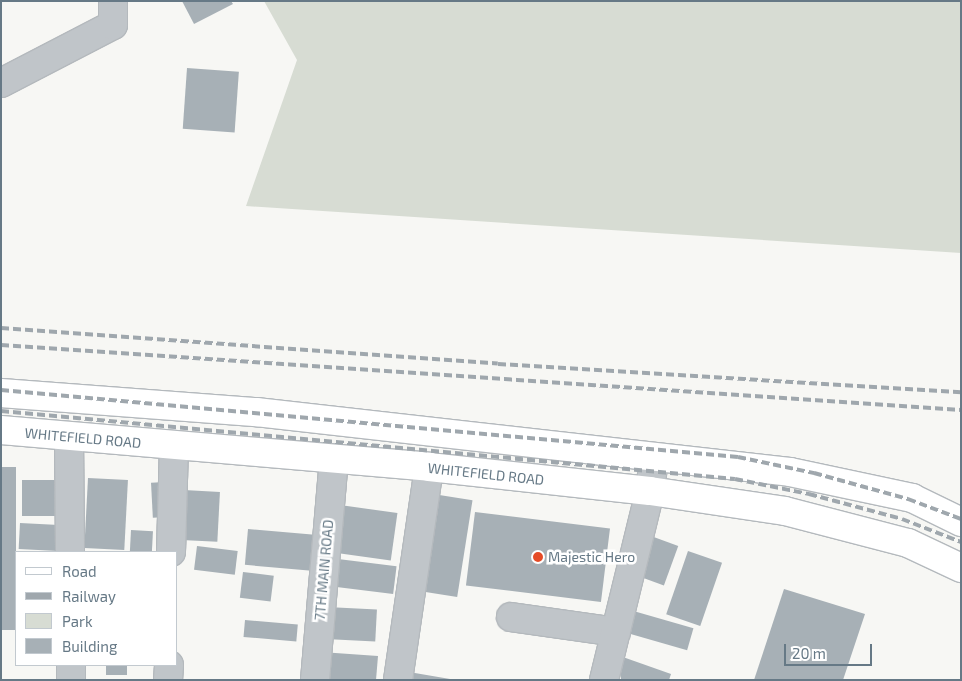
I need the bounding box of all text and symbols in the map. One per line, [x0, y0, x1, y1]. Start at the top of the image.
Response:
street label: WHITEFIELD ROAD [24, 425, 142, 451]
street label: WHITEFIELD ROAD [427, 460, 545, 488]
street label: 7TH MAIN ROAD [311, 519, 337, 621]
place label: Majestic Hero [548, 549, 635, 565]
legend [15, 551, 178, 666]
marker: Majestic Hero [532, 551, 544, 563]
text: Road [62, 562, 97, 580]
text: Railway [62, 587, 116, 605]
text: Park [62, 612, 93, 630]
scale bar [787, 634, 874, 666]
text: Building [62, 637, 117, 655]
text: 20 m [792, 644, 826, 662]

